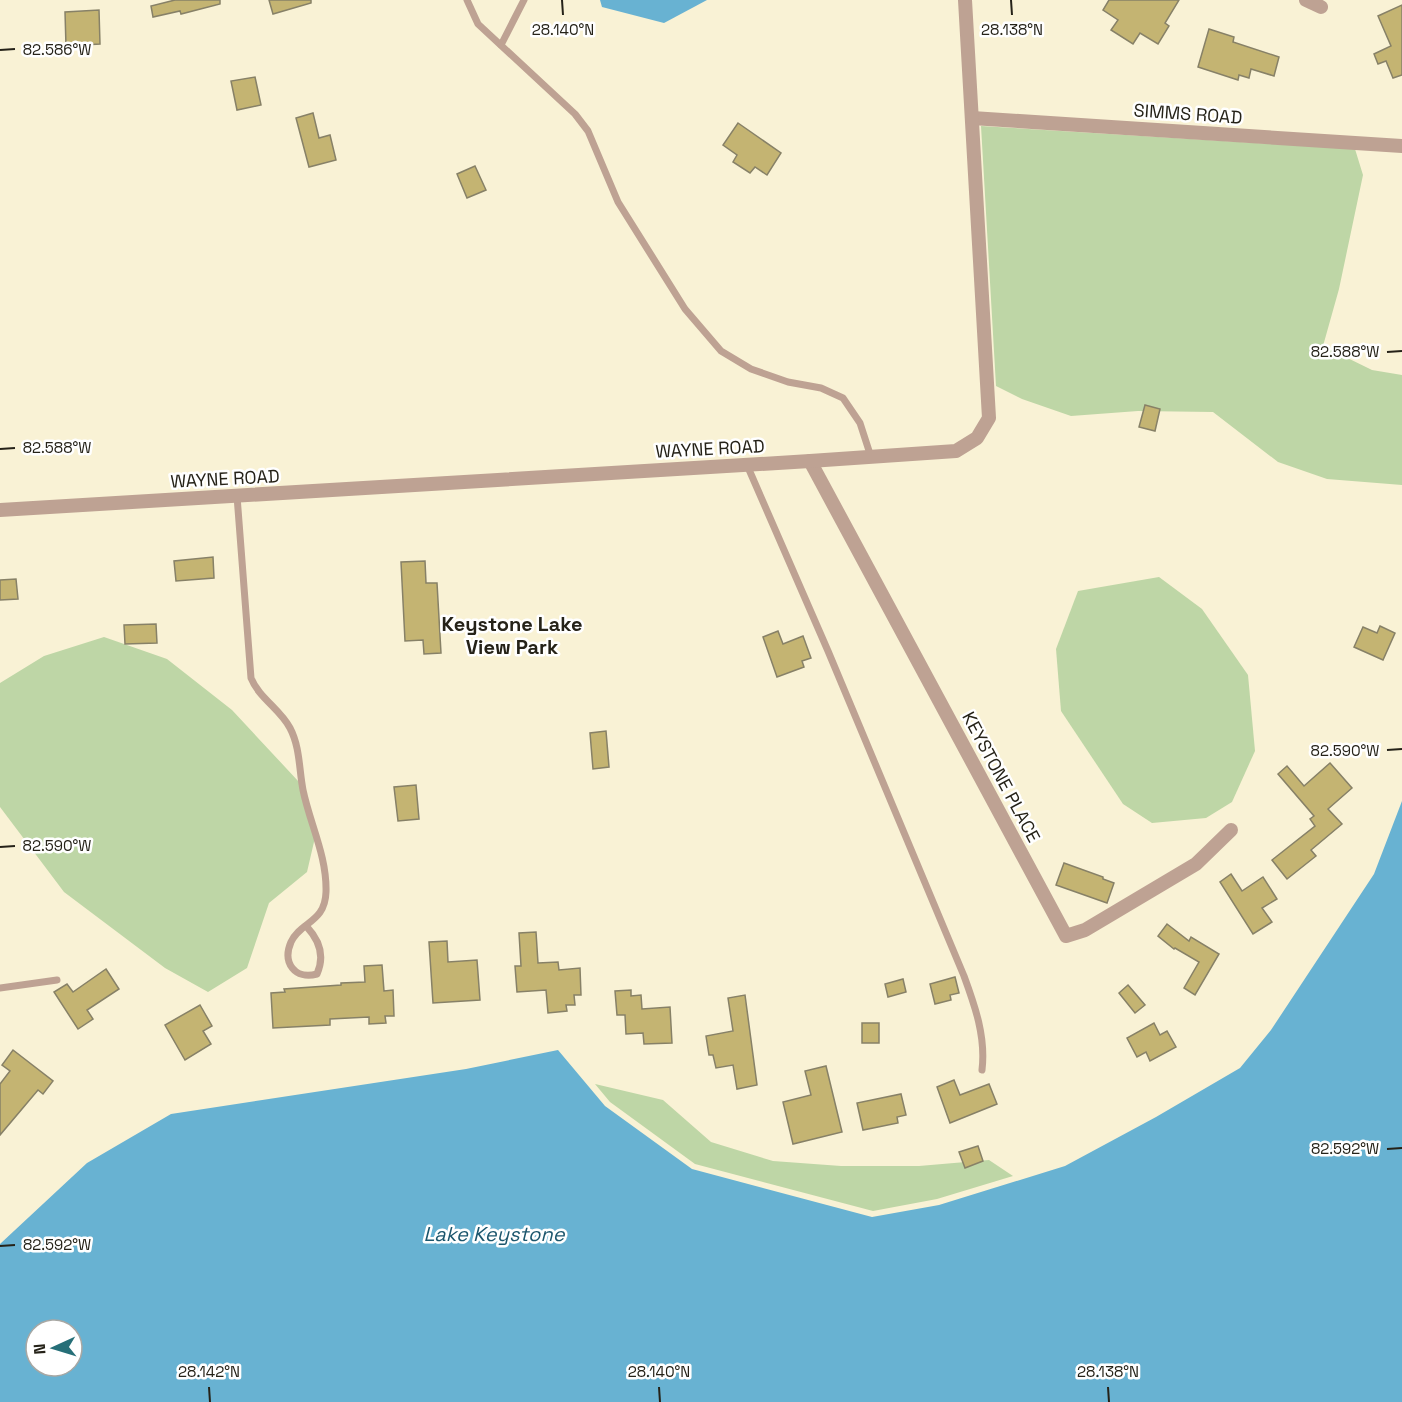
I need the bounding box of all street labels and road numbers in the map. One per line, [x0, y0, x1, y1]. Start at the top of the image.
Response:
street label: SIMMS ROAD [1133, 98, 1243, 129]
street label: WAYNE ROAD [655, 434, 765, 463]
street label: WAYNE ROAD [170, 464, 280, 493]
street label: KEYSTONE PLACE [957, 708, 1046, 846]

